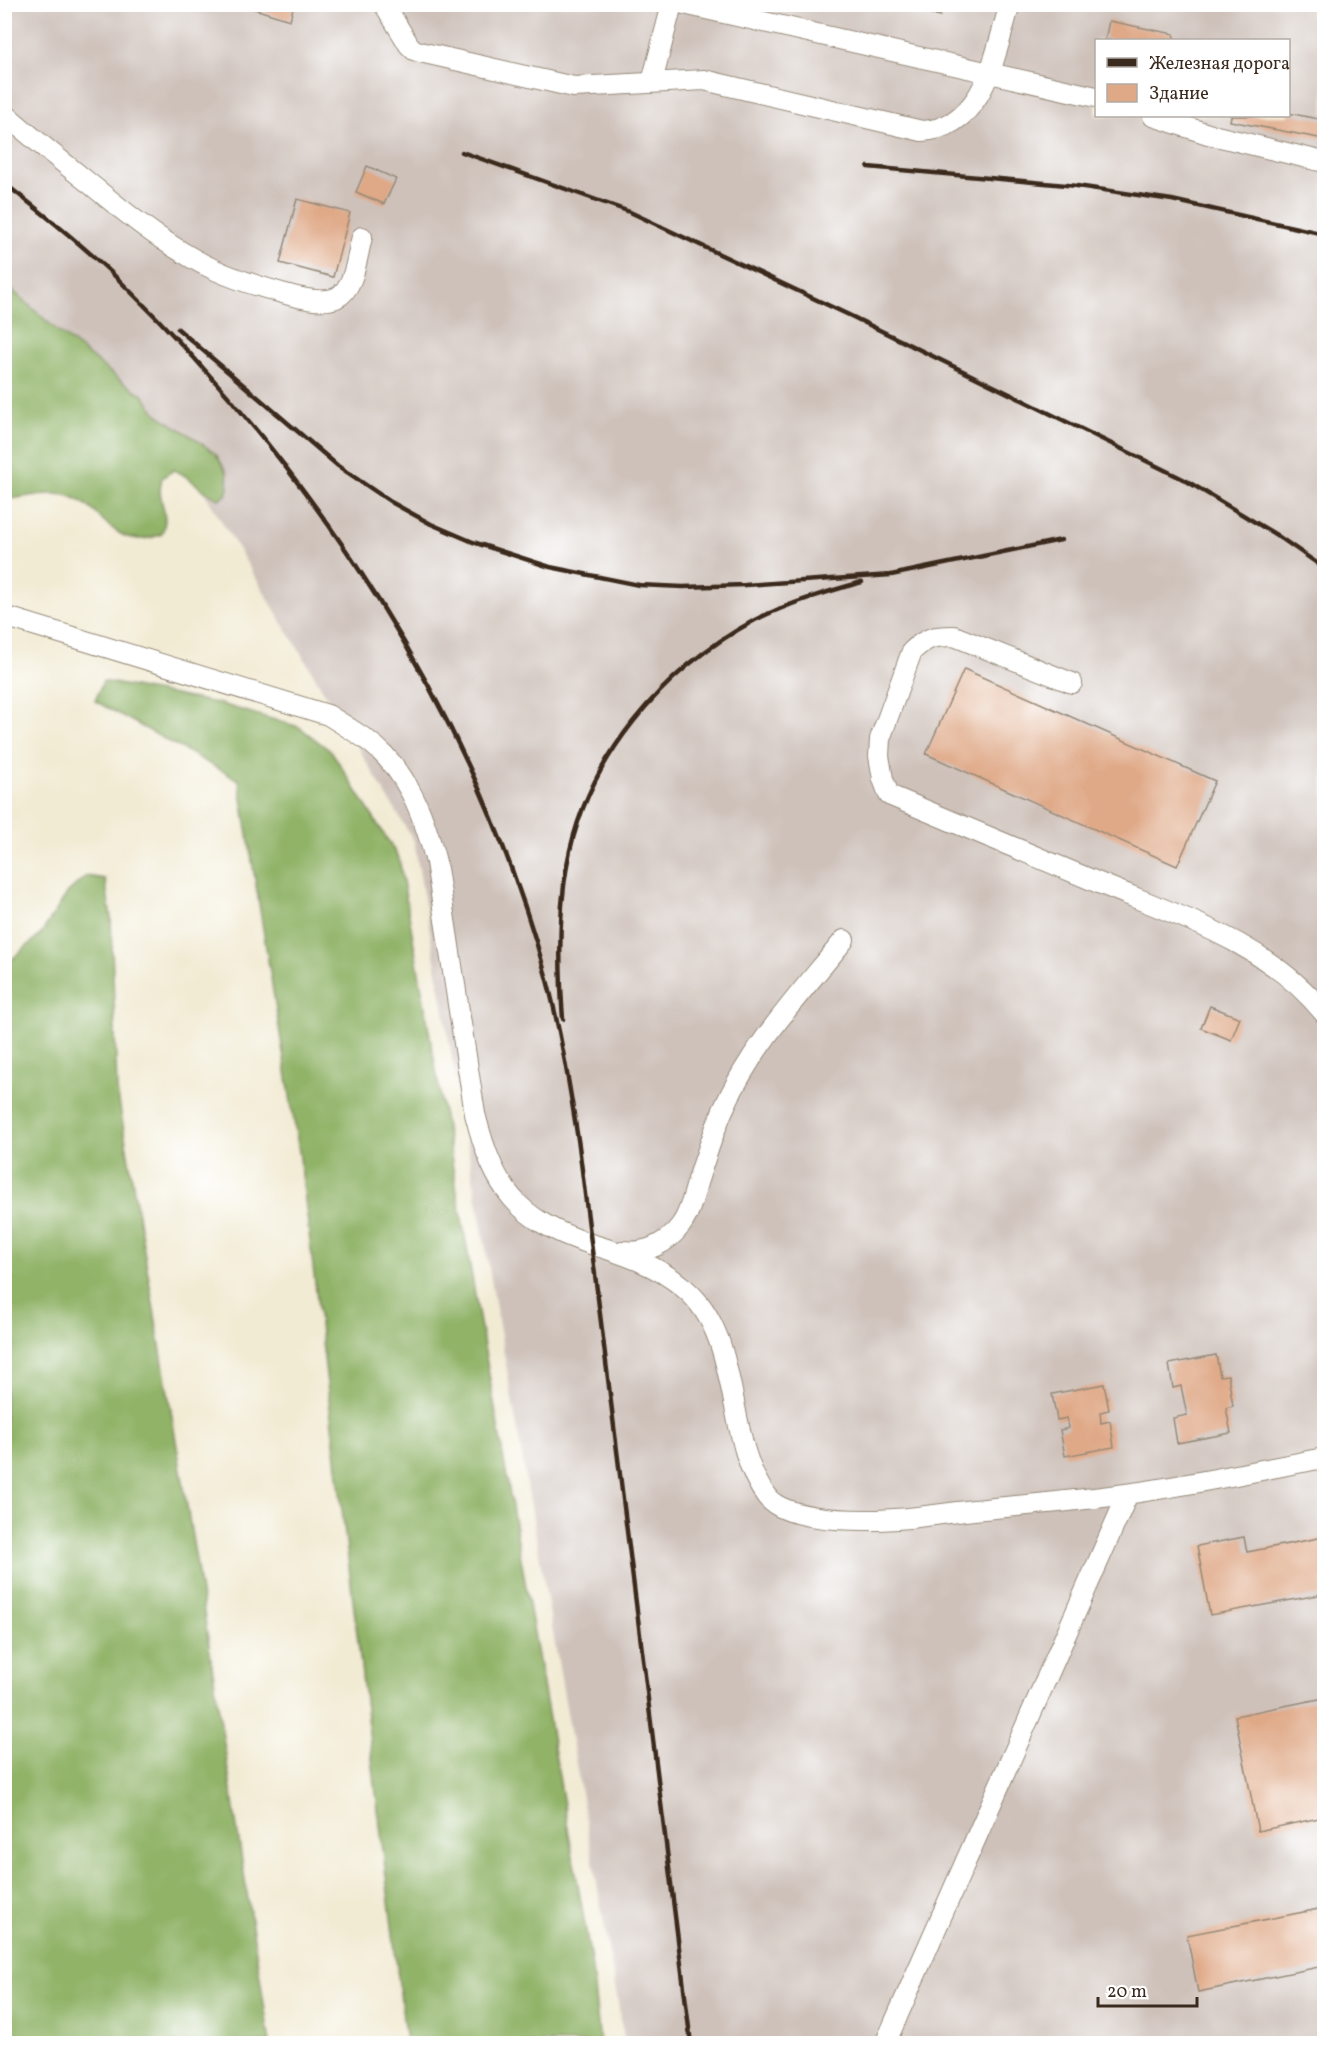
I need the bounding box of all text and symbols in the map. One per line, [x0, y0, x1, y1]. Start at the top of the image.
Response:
legend [1095, 39, 1290, 117]
text: Железная дорога [1149, 52, 1290, 77]
text: Здание [1149, 82, 1209, 107]
scale bar [1098, 1970, 1197, 2008]
text: 20 m [1107, 1980, 1147, 2005]

